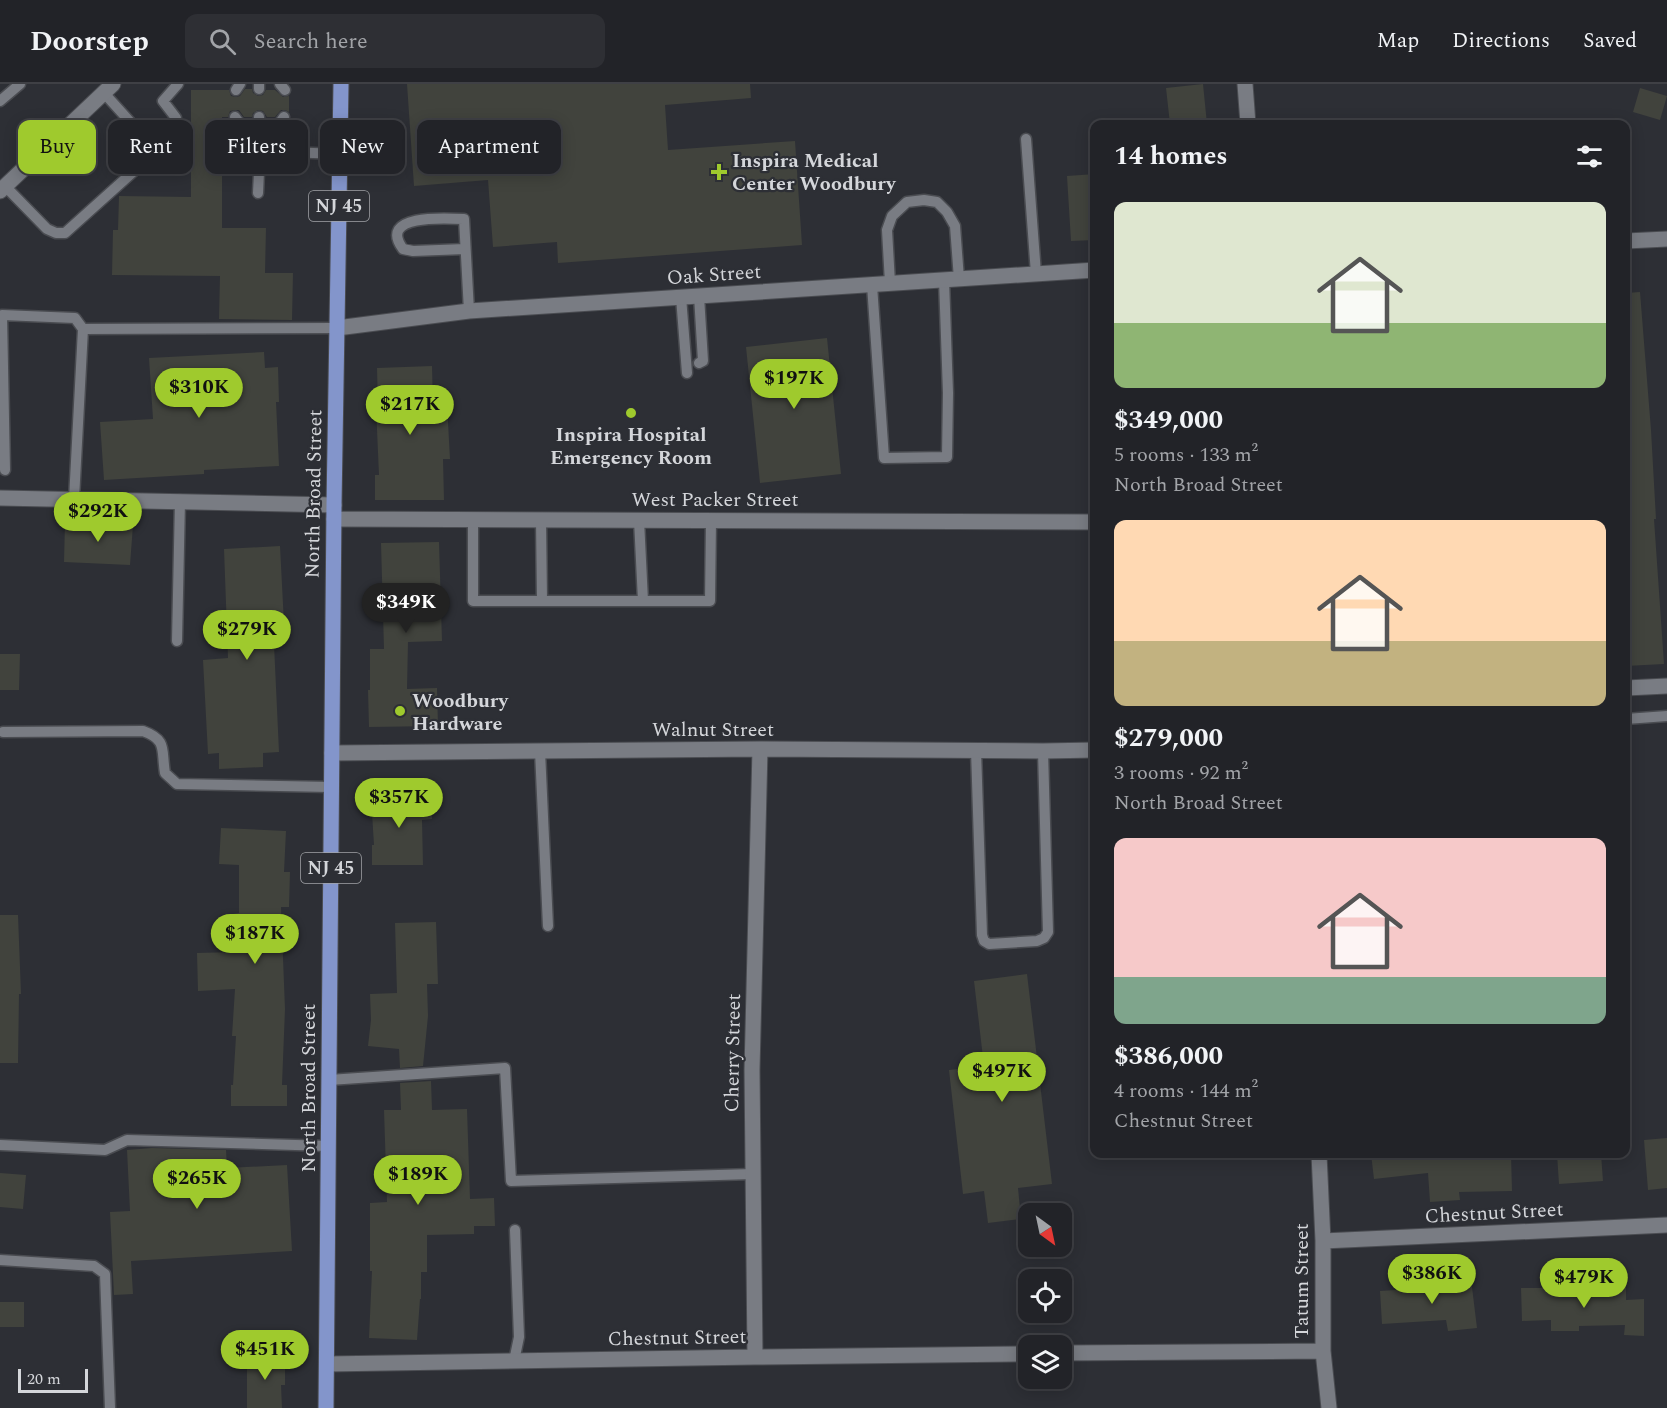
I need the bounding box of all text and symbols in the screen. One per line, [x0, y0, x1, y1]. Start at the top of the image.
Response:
search box [185, 14, 605, 68]
text: Doorstep [30, 20, 149, 63]
icon: search [206, 25, 239, 58]
text: Search here [254, 25, 368, 58]
text: Map [1377, 25, 1419, 57]
text: Directions [1452, 25, 1550, 57]
text: Saved [1583, 25, 1637, 57]
chip: Buy [18, 120, 96, 174]
chip: Rent [108, 120, 193, 174]
chip: Filters [205, 120, 308, 174]
chip: New [320, 120, 405, 174]
chip: Apartment [417, 120, 561, 174]
text: 14 homes [1114, 136, 1228, 176]
icon: filters [1573, 140, 1606, 173]
place label: Inspira Medical Center Woodbury [732, 146, 897, 199]
marker: Inspira Medical Center Woodbury [710, 163, 728, 181]
road number: NJ 45 [309, 191, 369, 221]
icon: home [1306, 241, 1414, 349]
street label: Oak Street [666, 257, 762, 293]
pin: $197K [752, 359, 836, 410]
text: $197K [764, 363, 824, 393]
pin: $310K [157, 368, 241, 419]
text: $310K [169, 372, 229, 402]
pin: $217K [368, 385, 452, 436]
text: $217K [380, 389, 440, 419]
text: $349,000 [1114, 400, 1223, 440]
marker: Inspira Hospital Emergency Room [624, 406, 638, 420]
street label: North Broad Street [298, 409, 330, 579]
place label: Inspira Hospital Emergency Room [550, 420, 712, 473]
text: 5 rooms · 133 m² [1114, 440, 1258, 470]
text: North Broad Street [1114, 470, 1283, 500]
street label: West Packer Street [632, 485, 799, 515]
pin: $292K [56, 492, 140, 543]
text: $292K [68, 496, 128, 526]
icon: home [1306, 559, 1414, 667]
pin: $349K [364, 583, 448, 634]
text: $349K [376, 587, 436, 617]
pin: $279K [205, 610, 289, 661]
text: $279K [217, 614, 277, 644]
place label: Woodbury Hardware [412, 686, 509, 739]
marker: Woodbury Hardware [393, 704, 407, 718]
street label: Walnut Street [652, 715, 774, 745]
text: $279,000 [1114, 718, 1223, 758]
text: 3 rooms · 92 m² [1114, 758, 1248, 788]
pin: $357K [357, 778, 441, 829]
text: $357K [369, 782, 429, 812]
text: North Broad Street [1114, 788, 1283, 818]
road number: NJ 45 [301, 853, 361, 883]
icon: home [1306, 877, 1414, 985]
pin: $187K [213, 914, 297, 965]
text: $187K [225, 918, 285, 948]
street label: Cherry Street [717, 993, 749, 1113]
street label: North Broad Street [294, 1004, 324, 1172]
text: $386,000 [1114, 1036, 1223, 1076]
pin: $497K [960, 1052, 1044, 1103]
text: $497K [972, 1056, 1032, 1086]
text: 4 rooms · 144 m² [1114, 1076, 1258, 1106]
text: Chestnut Street [1114, 1106, 1253, 1136]
pin: $189K [376, 1155, 460, 1206]
pin: $265K [155, 1159, 239, 1210]
text: $189K [388, 1159, 448, 1189]
text: $265K [167, 1163, 227, 1193]
street label: Chestnut Street [1424, 1194, 1564, 1232]
north arrow [1018, 1203, 1072, 1257]
map controls [1018, 1203, 1072, 1389]
street label: Tatum Street [1287, 1223, 1317, 1339]
pin: $386K [1390, 1254, 1474, 1305]
text: $386K [1402, 1258, 1462, 1288]
pin: $479K [1542, 1258, 1626, 1309]
text: $479K [1554, 1262, 1614, 1292]
button: locate [1018, 1269, 1072, 1323]
street label: Chestnut Street [607, 1322, 747, 1354]
pin: $451K [223, 1330, 307, 1381]
text: $451K [235, 1334, 295, 1364]
button: layers [1018, 1335, 1072, 1389]
scale bar [18, 1366, 88, 1394]
text: 20 m [27, 1367, 61, 1391]

